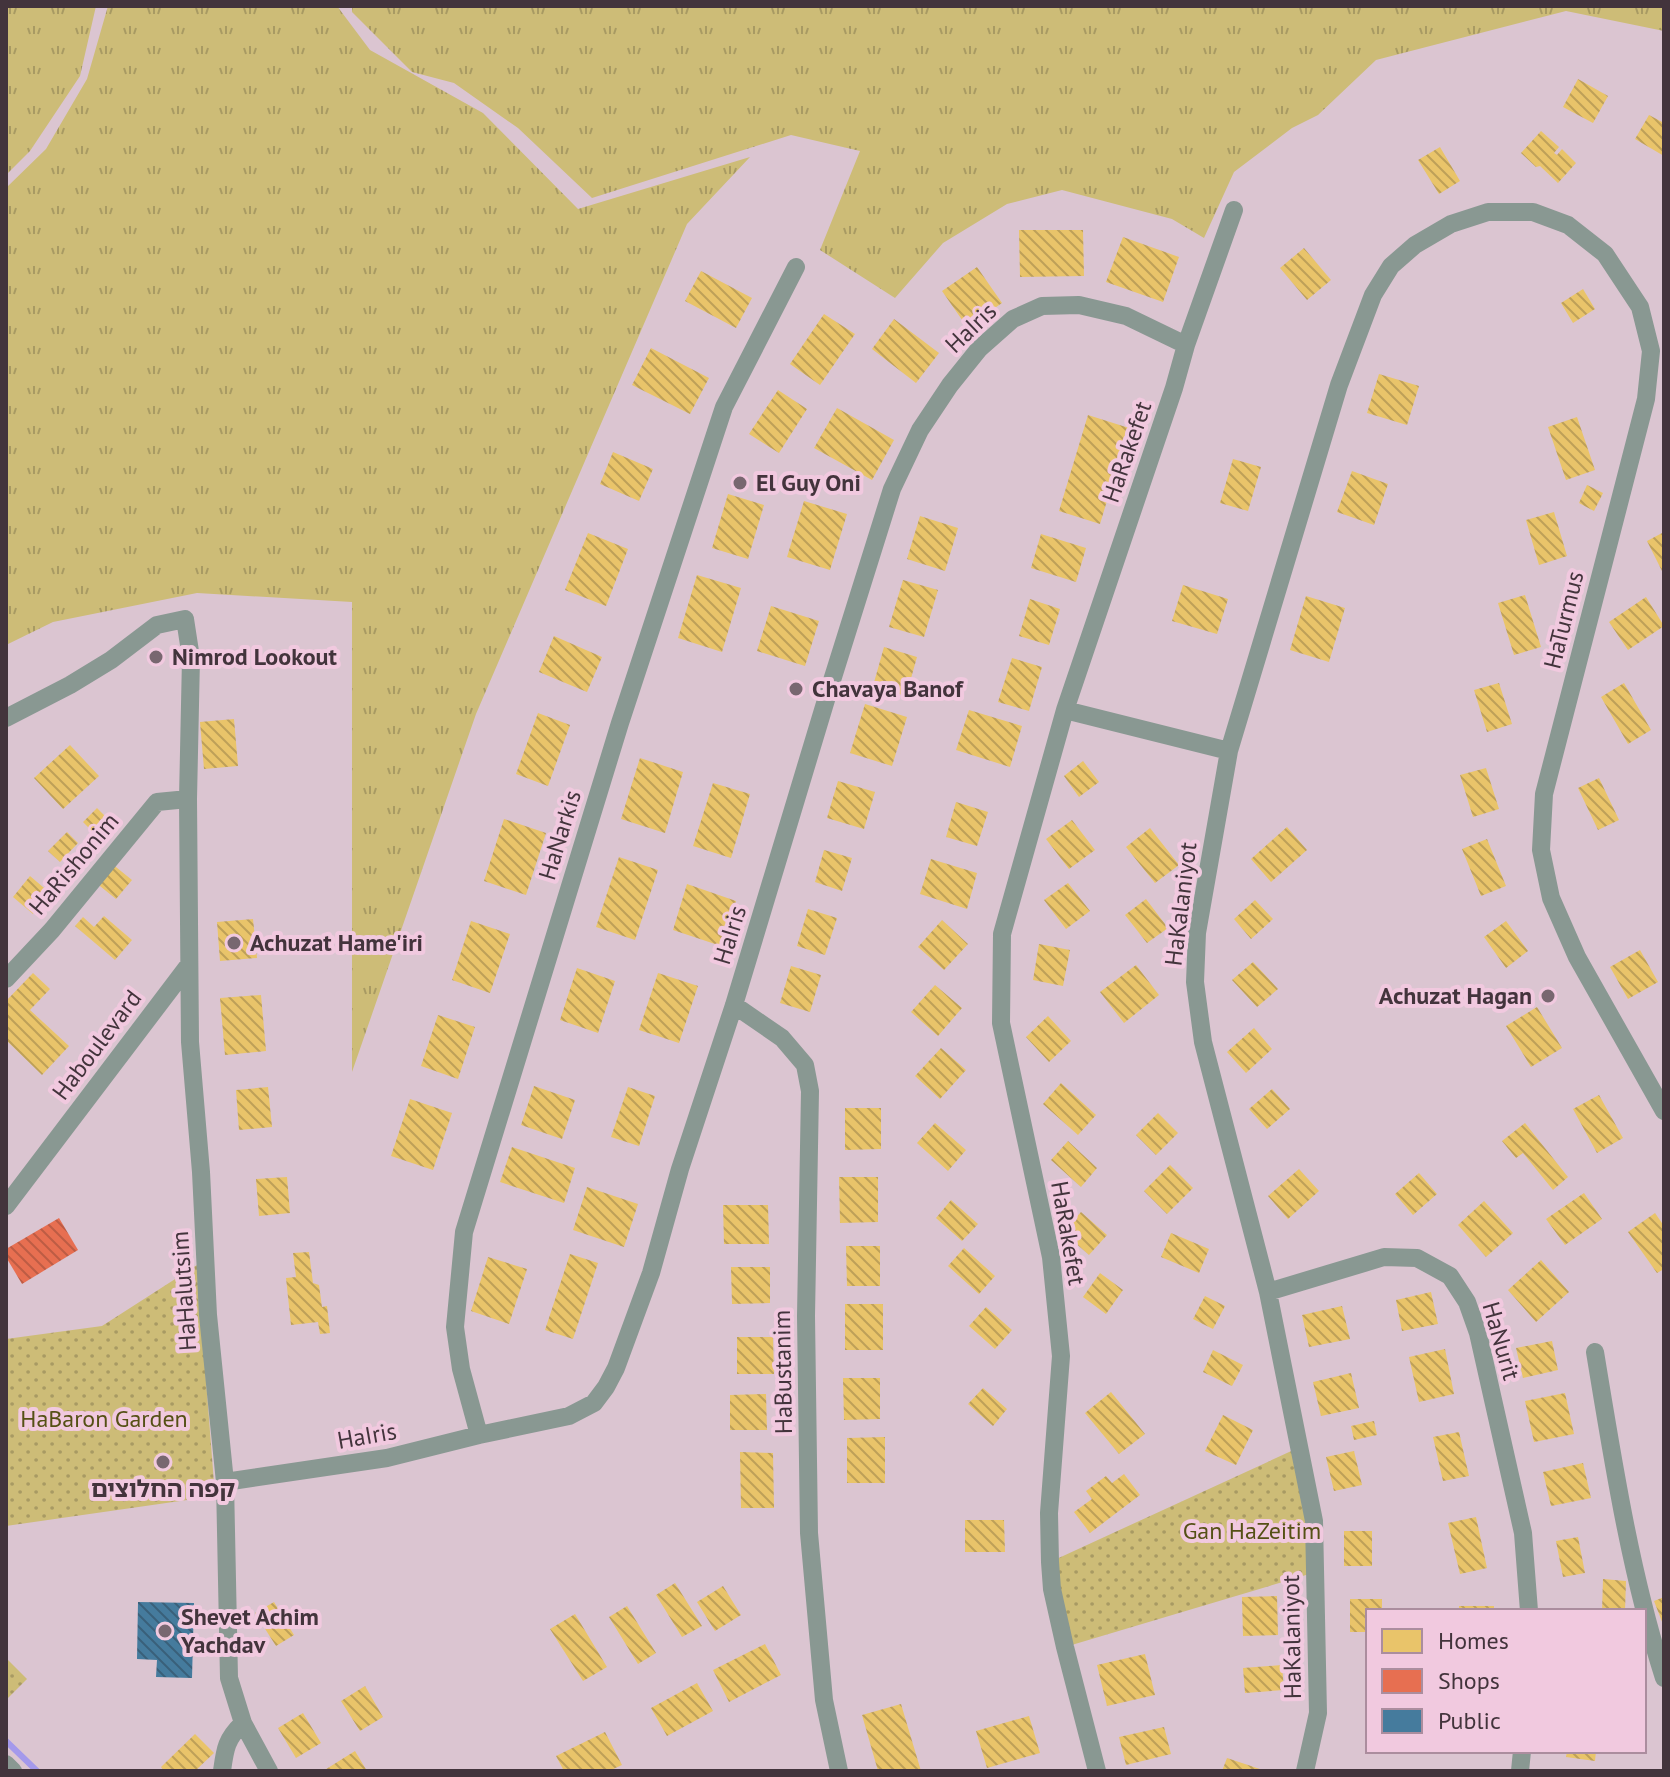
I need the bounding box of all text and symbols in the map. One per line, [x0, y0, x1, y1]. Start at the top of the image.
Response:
street label: HaIris [938, 296, 1003, 360]
street label: HaRakefet [1095, 397, 1158, 507]
place label: El Guy Oni [756, 467, 861, 498]
marker: El Guy Oni [731, 474, 749, 492]
street label: HaTurmus [1536, 568, 1591, 672]
place label: Nimrod Lookout [172, 641, 337, 672]
marker: Nimrod Lookout [147, 648, 165, 666]
place label: Chavaya Banof [812, 673, 964, 704]
marker: Chavaya Banof [787, 680, 805, 698]
street label: HaNarkis [531, 786, 588, 884]
street label: HaRishonim [22, 806, 125, 921]
street label: HaKalaniyot [1158, 840, 1203, 968]
street label: HaIris [706, 902, 753, 968]
place label: Achuzat Hame'iri [250, 927, 423, 958]
marker: Achuzat Hame'iri [225, 934, 243, 952]
place label: Achuzat Hagan [1379, 980, 1532, 1011]
street label: Haboulevard [45, 983, 148, 1106]
marker: Achuzat Hagan [1539, 987, 1557, 1005]
street label: HaRakefet [1044, 1178, 1093, 1287]
street label: HaHalutsim [164, 1230, 203, 1352]
street label: HaNurit [1476, 1298, 1527, 1384]
street label: HaBustanim [766, 1310, 799, 1434]
park label: HaBaron Garden [20, 1403, 188, 1434]
street label: HaIris [335, 1415, 399, 1456]
marker: קפה החלוצים [154, 1453, 172, 1471]
place label: קפה החלוצים [91, 1473, 235, 1504]
park label: Gan HaZeitim [1183, 1515, 1321, 1546]
street label: HaKalaniyot [1275, 1575, 1308, 1699]
place label: Shevet Achim Yachdav [180, 1601, 319, 1660]
legend [1366, 1609, 1646, 1753]
marker: Shevet Achim Yachdav [156, 1622, 174, 1640]
text: Homes [1438, 1625, 1509, 1656]
text: Shops [1438, 1665, 1500, 1696]
text: Public [1438, 1705, 1501, 1736]

